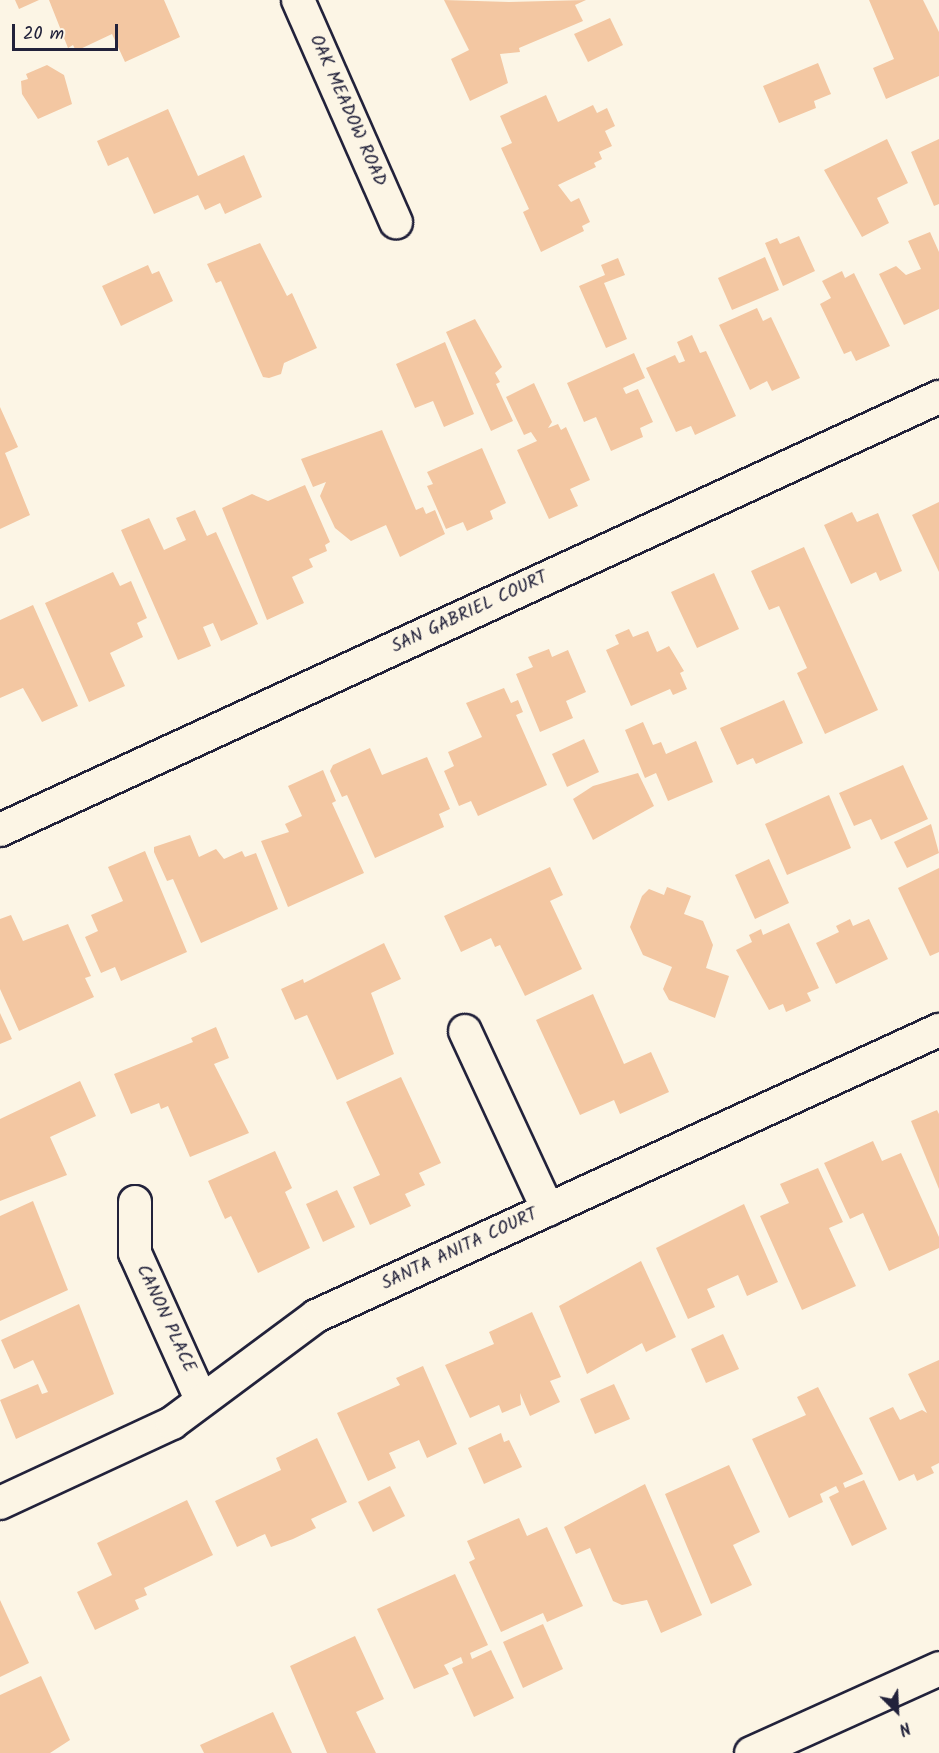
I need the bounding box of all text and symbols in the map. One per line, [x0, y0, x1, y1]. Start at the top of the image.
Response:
scale bar [15, 12, 122, 50]
text: 20 m [23, 20, 64, 49]
street label: OAK MEADOW ROAD [304, 32, 390, 190]
street label: SAN GABRIEL COURT [389, 567, 551, 659]
street label: SANTA ANITA COURT [379, 1204, 541, 1296]
street label: CANON PLACE [131, 1262, 199, 1376]
north arrow [867, 1681, 927, 1741]
text: N [895, 1714, 914, 1741]

